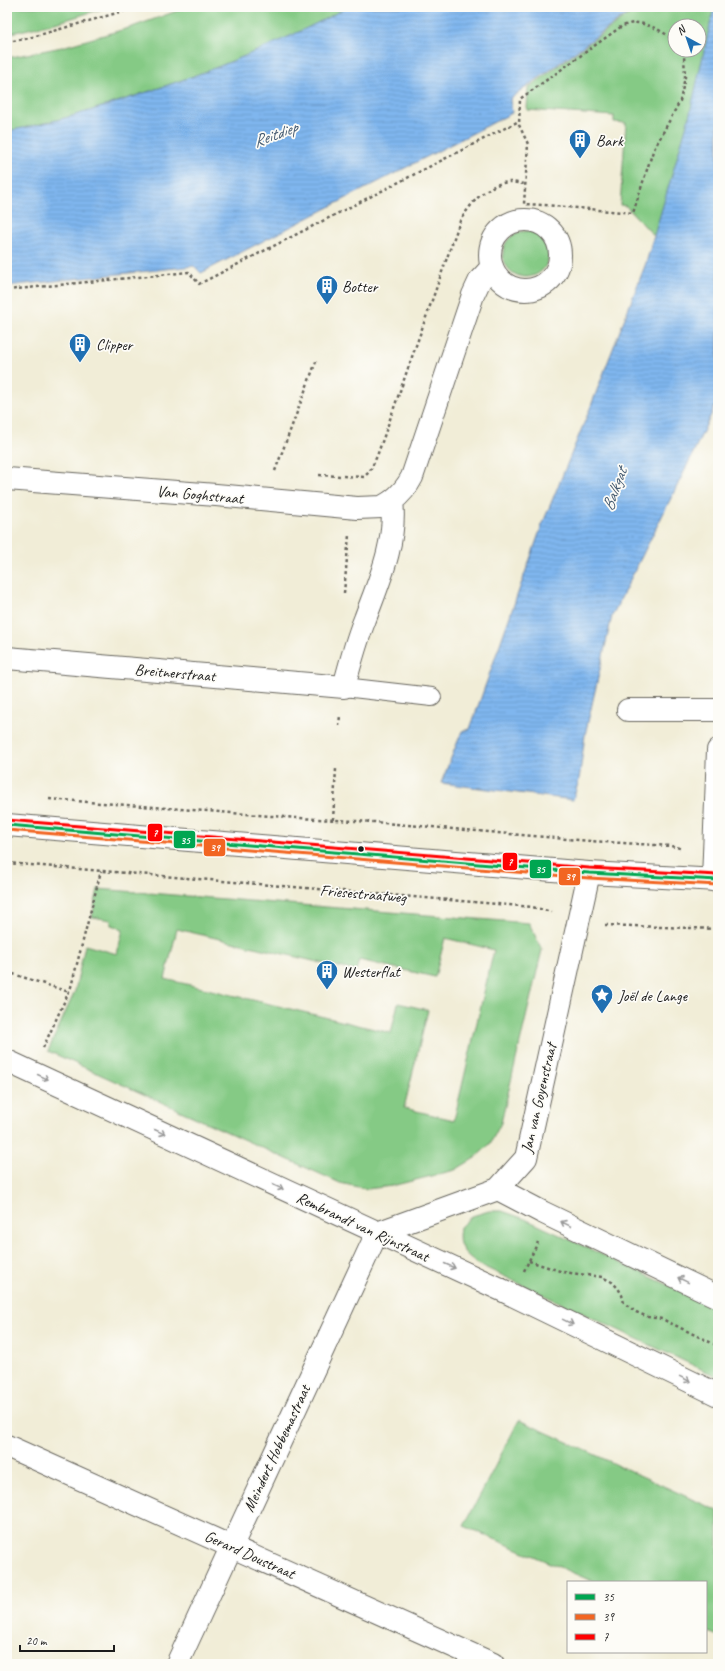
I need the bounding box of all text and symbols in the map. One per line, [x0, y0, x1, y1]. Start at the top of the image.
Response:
north arrow [667, 18, 707, 58]
text: N [673, 21, 689, 38]
water label: Reitdiep [250, 116, 302, 152]
building icon: Bark [567, 127, 593, 160]
place label: Bark [596, 131, 624, 151]
building icon: Botter [314, 273, 340, 306]
place label: Botter [342, 277, 379, 297]
building icon: Clipper [67, 331, 93, 364]
place label: Clipper [96, 335, 135, 355]
water label: Balkgat [597, 462, 633, 513]
street label: Van Goghstraat [156, 481, 246, 509]
street label: Breitnerstraat [134, 660, 218, 687]
line badge: 7 [147, 823, 163, 842]
text: 7 [153, 825, 159, 839]
line badge: 35 [173, 830, 196, 849]
text: 35 [180, 833, 191, 847]
line badge: 39 [203, 838, 226, 857]
text: 39 [210, 840, 221, 854]
unlabelled marker [356, 844, 366, 854]
line badge: 7 [502, 852, 518, 871]
text: 7 [508, 854, 514, 868]
line badge: 35 [529, 859, 552, 879]
text: 35 [535, 862, 546, 876]
line badge: 39 [558, 867, 581, 886]
text: 39 [565, 869, 576, 883]
street label: Friesestraatweg [319, 880, 408, 908]
building icon: Westerflat [314, 958, 340, 991]
place label: Westerflat [342, 962, 402, 982]
place icon: Joël de Lange [589, 982, 615, 1015]
place label: Joël de Lange [617, 986, 689, 1006]
street label: Jan van Goyenstraat [516, 1039, 562, 1156]
one-way arrow [36, 1074, 48, 1081]
one-way arrow [154, 1129, 166, 1136]
one-way arrow [272, 1184, 284, 1191]
street label: Rembrandt van Rijnstraat [293, 1187, 434, 1267]
one-way arrow [560, 1219, 572, 1227]
one-way arrow [444, 1263, 456, 1271]
one-way arrow [677, 1276, 689, 1283]
one-way arrow [562, 1319, 574, 1326]
one-way arrow [679, 1376, 691, 1383]
street label: Meindert Hobbemastraat [239, 1380, 316, 1515]
street label: Gerard Doustraat [201, 1526, 299, 1584]
legend [567, 1581, 707, 1653]
text: 35 [603, 1589, 614, 1605]
text: 39 [603, 1609, 615, 1625]
scale bar [20, 1627, 114, 1653]
text: 7 [603, 1629, 609, 1645]
text: 20 m [26, 1633, 48, 1649]

